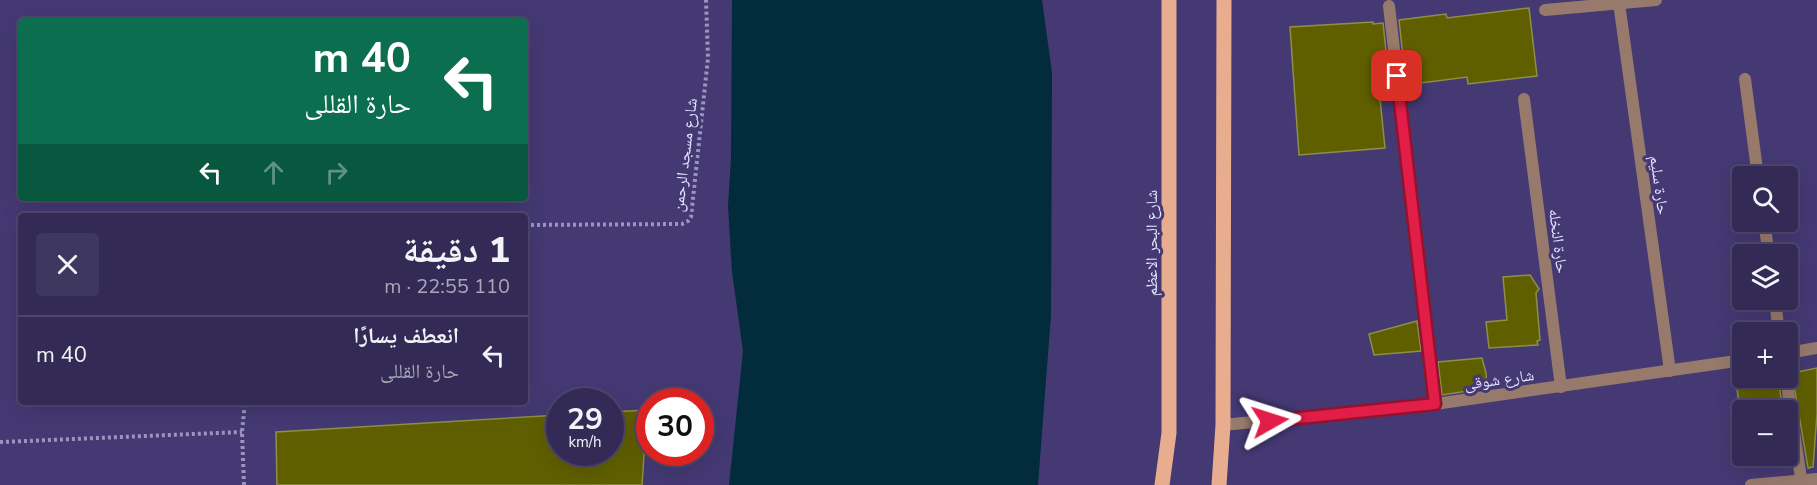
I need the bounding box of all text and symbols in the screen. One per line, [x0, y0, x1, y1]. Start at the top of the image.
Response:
text: 40 m [312, 30, 411, 87]
icon: left [432, 42, 510, 120]
pin [1371, 50, 1422, 101]
icon: arrive [1380, 59, 1413, 92]
text: حارة القللى [304, 86, 411, 123]
street label: شارع مسجد الرحمن [667, 97, 703, 213]
street label: حارة سليم [1644, 154, 1674, 216]
icon: left [194, 156, 227, 189]
icon: ahead [257, 156, 290, 189]
icon: right [320, 156, 353, 189]
map controls [1732, 166, 1798, 466]
button: search [1732, 166, 1798, 232]
street label: شارع البحر الاعظم [1141, 190, 1163, 296]
street label: حارة النخله [1543, 208, 1573, 275]
text: 1 دقيقة [403, 226, 510, 275]
button: close [36, 233, 99, 296]
button: layers [1732, 244, 1798, 310]
text: 110 m · 22:55 [384, 273, 510, 300]
text: انعطف يسارًا [353, 321, 459, 351]
button: + [1732, 322, 1798, 388]
icon: left [477, 339, 510, 372]
text: 40 m [36, 340, 87, 370]
text: حارة القللى [380, 358, 459, 385]
street label: شارع شوقى [1463, 364, 1535, 396]
speed limit sign: 30 [636, 388, 714, 466]
position arrow [1238, 389, 1302, 453]
text: 29 [567, 399, 603, 440]
button: − [1732, 400, 1798, 466]
text: km/h [568, 432, 602, 452]

